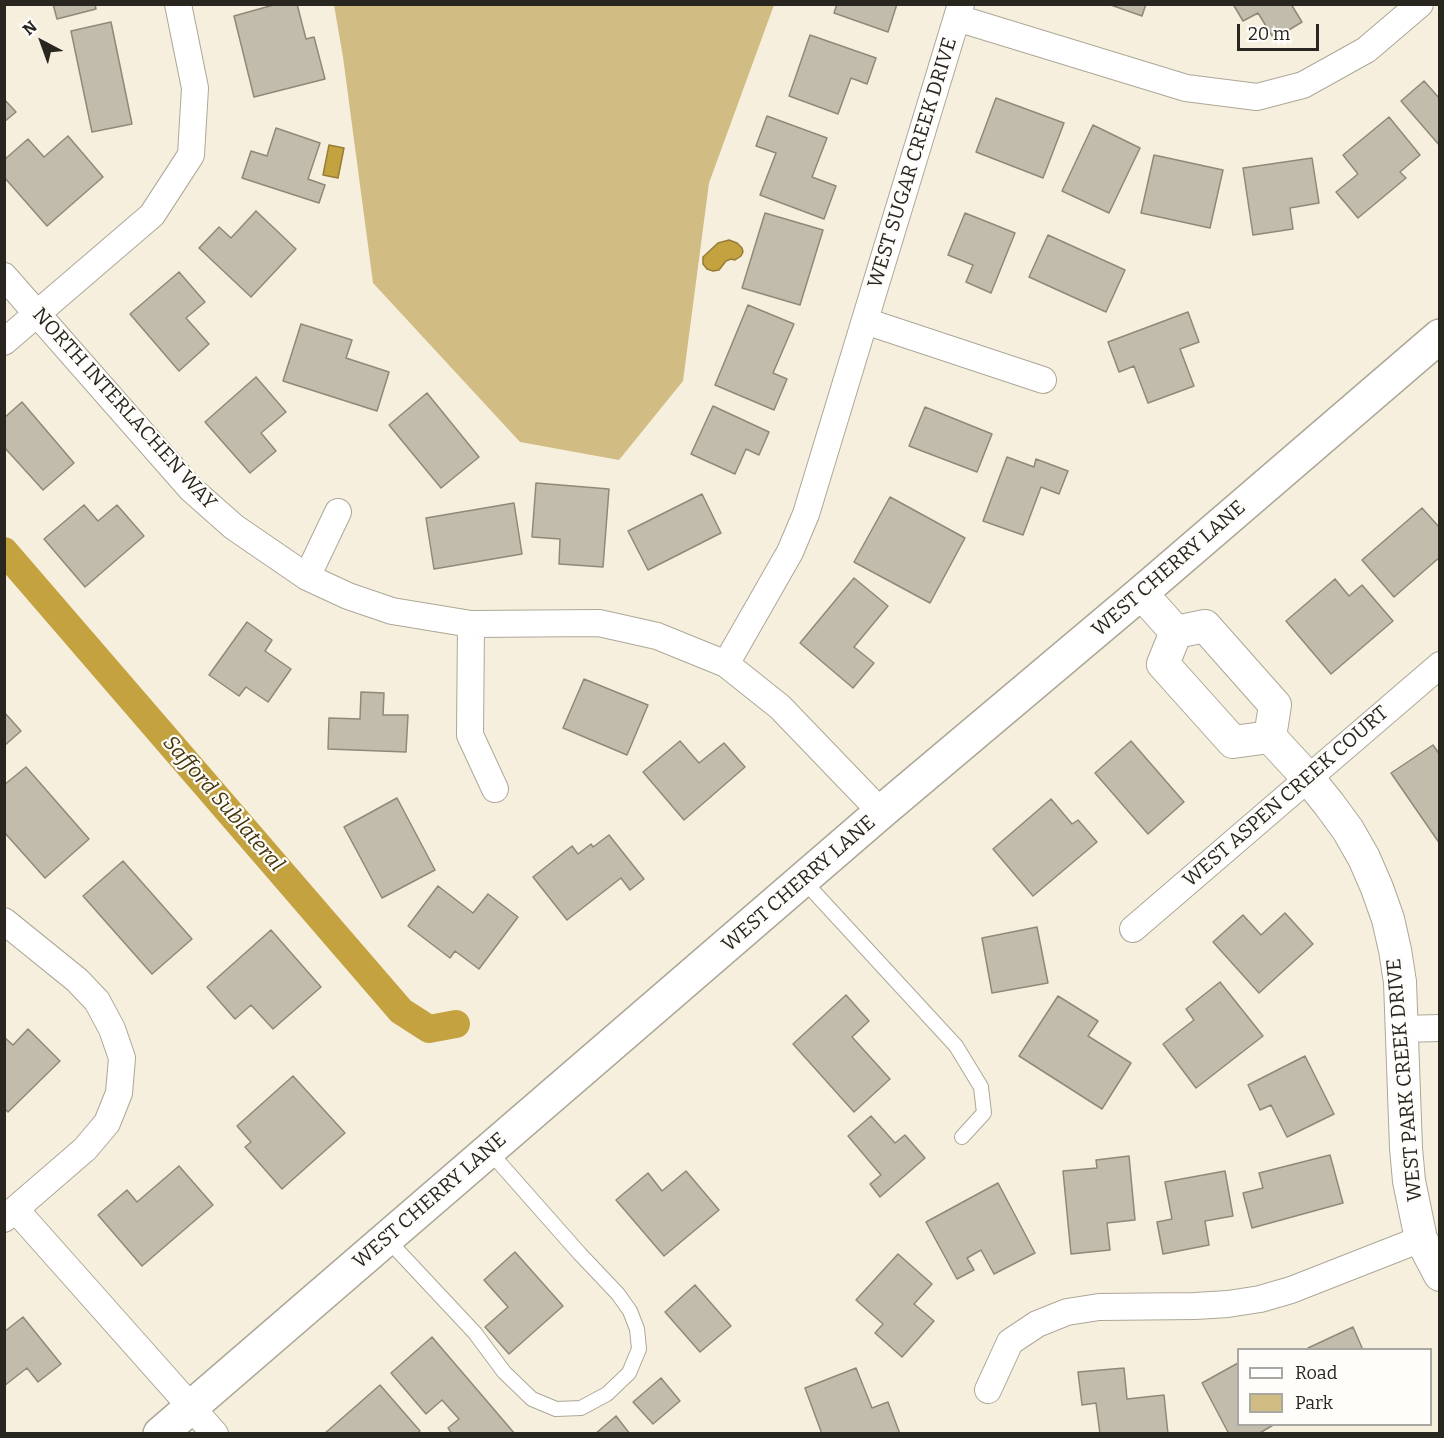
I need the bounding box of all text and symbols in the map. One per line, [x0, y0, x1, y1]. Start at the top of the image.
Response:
north arrow [12, 12, 72, 72]
scale bar [1240, 12, 1322, 50]
text: N [19, 17, 41, 39]
text: 20 m [1248, 23, 1290, 45]
street label: WEST SUGAR CREEK DRIVE [863, 35, 963, 291]
street label: NORTH INTERLACHEN WAY [27, 303, 221, 515]
street label: WEST CHERRY LANE [1087, 496, 1251, 642]
street label: WEST ASPEN CREEK COURT [1179, 701, 1393, 893]
water label: Safford Sublateral [157, 731, 289, 877]
street label: WEST CHERRY LANE [717, 811, 881, 957]
street label: WEST PARK CREEK DRIVE [1382, 957, 1428, 1203]
street label: WEST CHERRY LANE [348, 1128, 512, 1274]
legend [1237, 1348, 1432, 1426]
text: Road [1295, 1362, 1337, 1384]
text: Park [1295, 1392, 1333, 1414]

